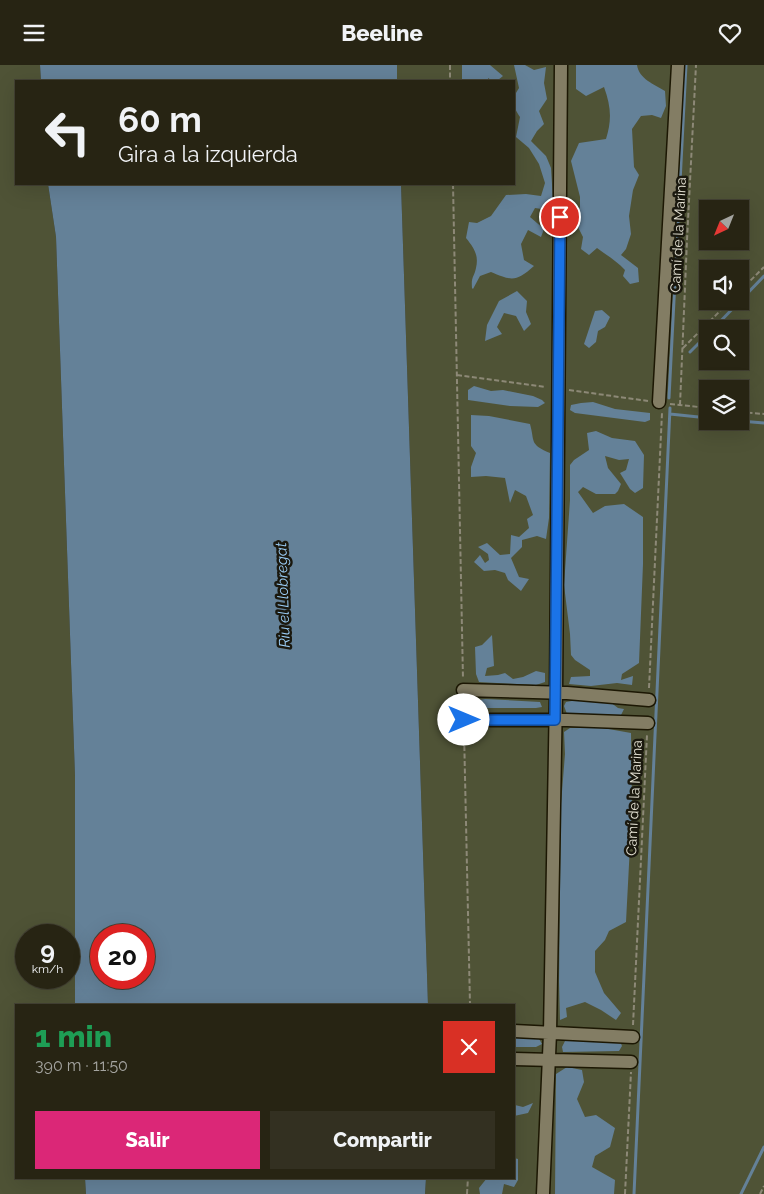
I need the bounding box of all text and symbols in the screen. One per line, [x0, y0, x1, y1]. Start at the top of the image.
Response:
icon: menu [20, 19, 48, 47]
icon: heart [716, 19, 744, 47]
text: Beeline [341, 20, 423, 46]
text: 60 m [118, 99, 202, 140]
icon: left [35, 100, 100, 165]
text: Gira a la izquierda [118, 141, 298, 167]
street label: Camí de la Marina [667, 177, 689, 293]
pin [539, 196, 581, 238]
north arrow [699, 200, 749, 250]
map controls [699, 200, 749, 430]
icon: arrive [546, 203, 574, 231]
button: sound [699, 260, 749, 310]
button: search [699, 320, 749, 370]
button: layers [699, 380, 749, 430]
water label: Riu el Llobregat [272, 542, 294, 648]
position arrow [437, 693, 489, 745]
street label: Camí de la Marina [623, 740, 645, 856]
speed limit sign: 20 [90, 924, 155, 989]
text: 9 [40, 935, 55, 965]
text: km/h [32, 962, 63, 976]
text: 1 min [35, 1019, 112, 1054]
button: close [443, 1021, 495, 1073]
text: 390 m · 11:50 [35, 1056, 128, 1075]
button: Salir [35, 1111, 260, 1169]
button: Compartir [270, 1111, 495, 1169]

